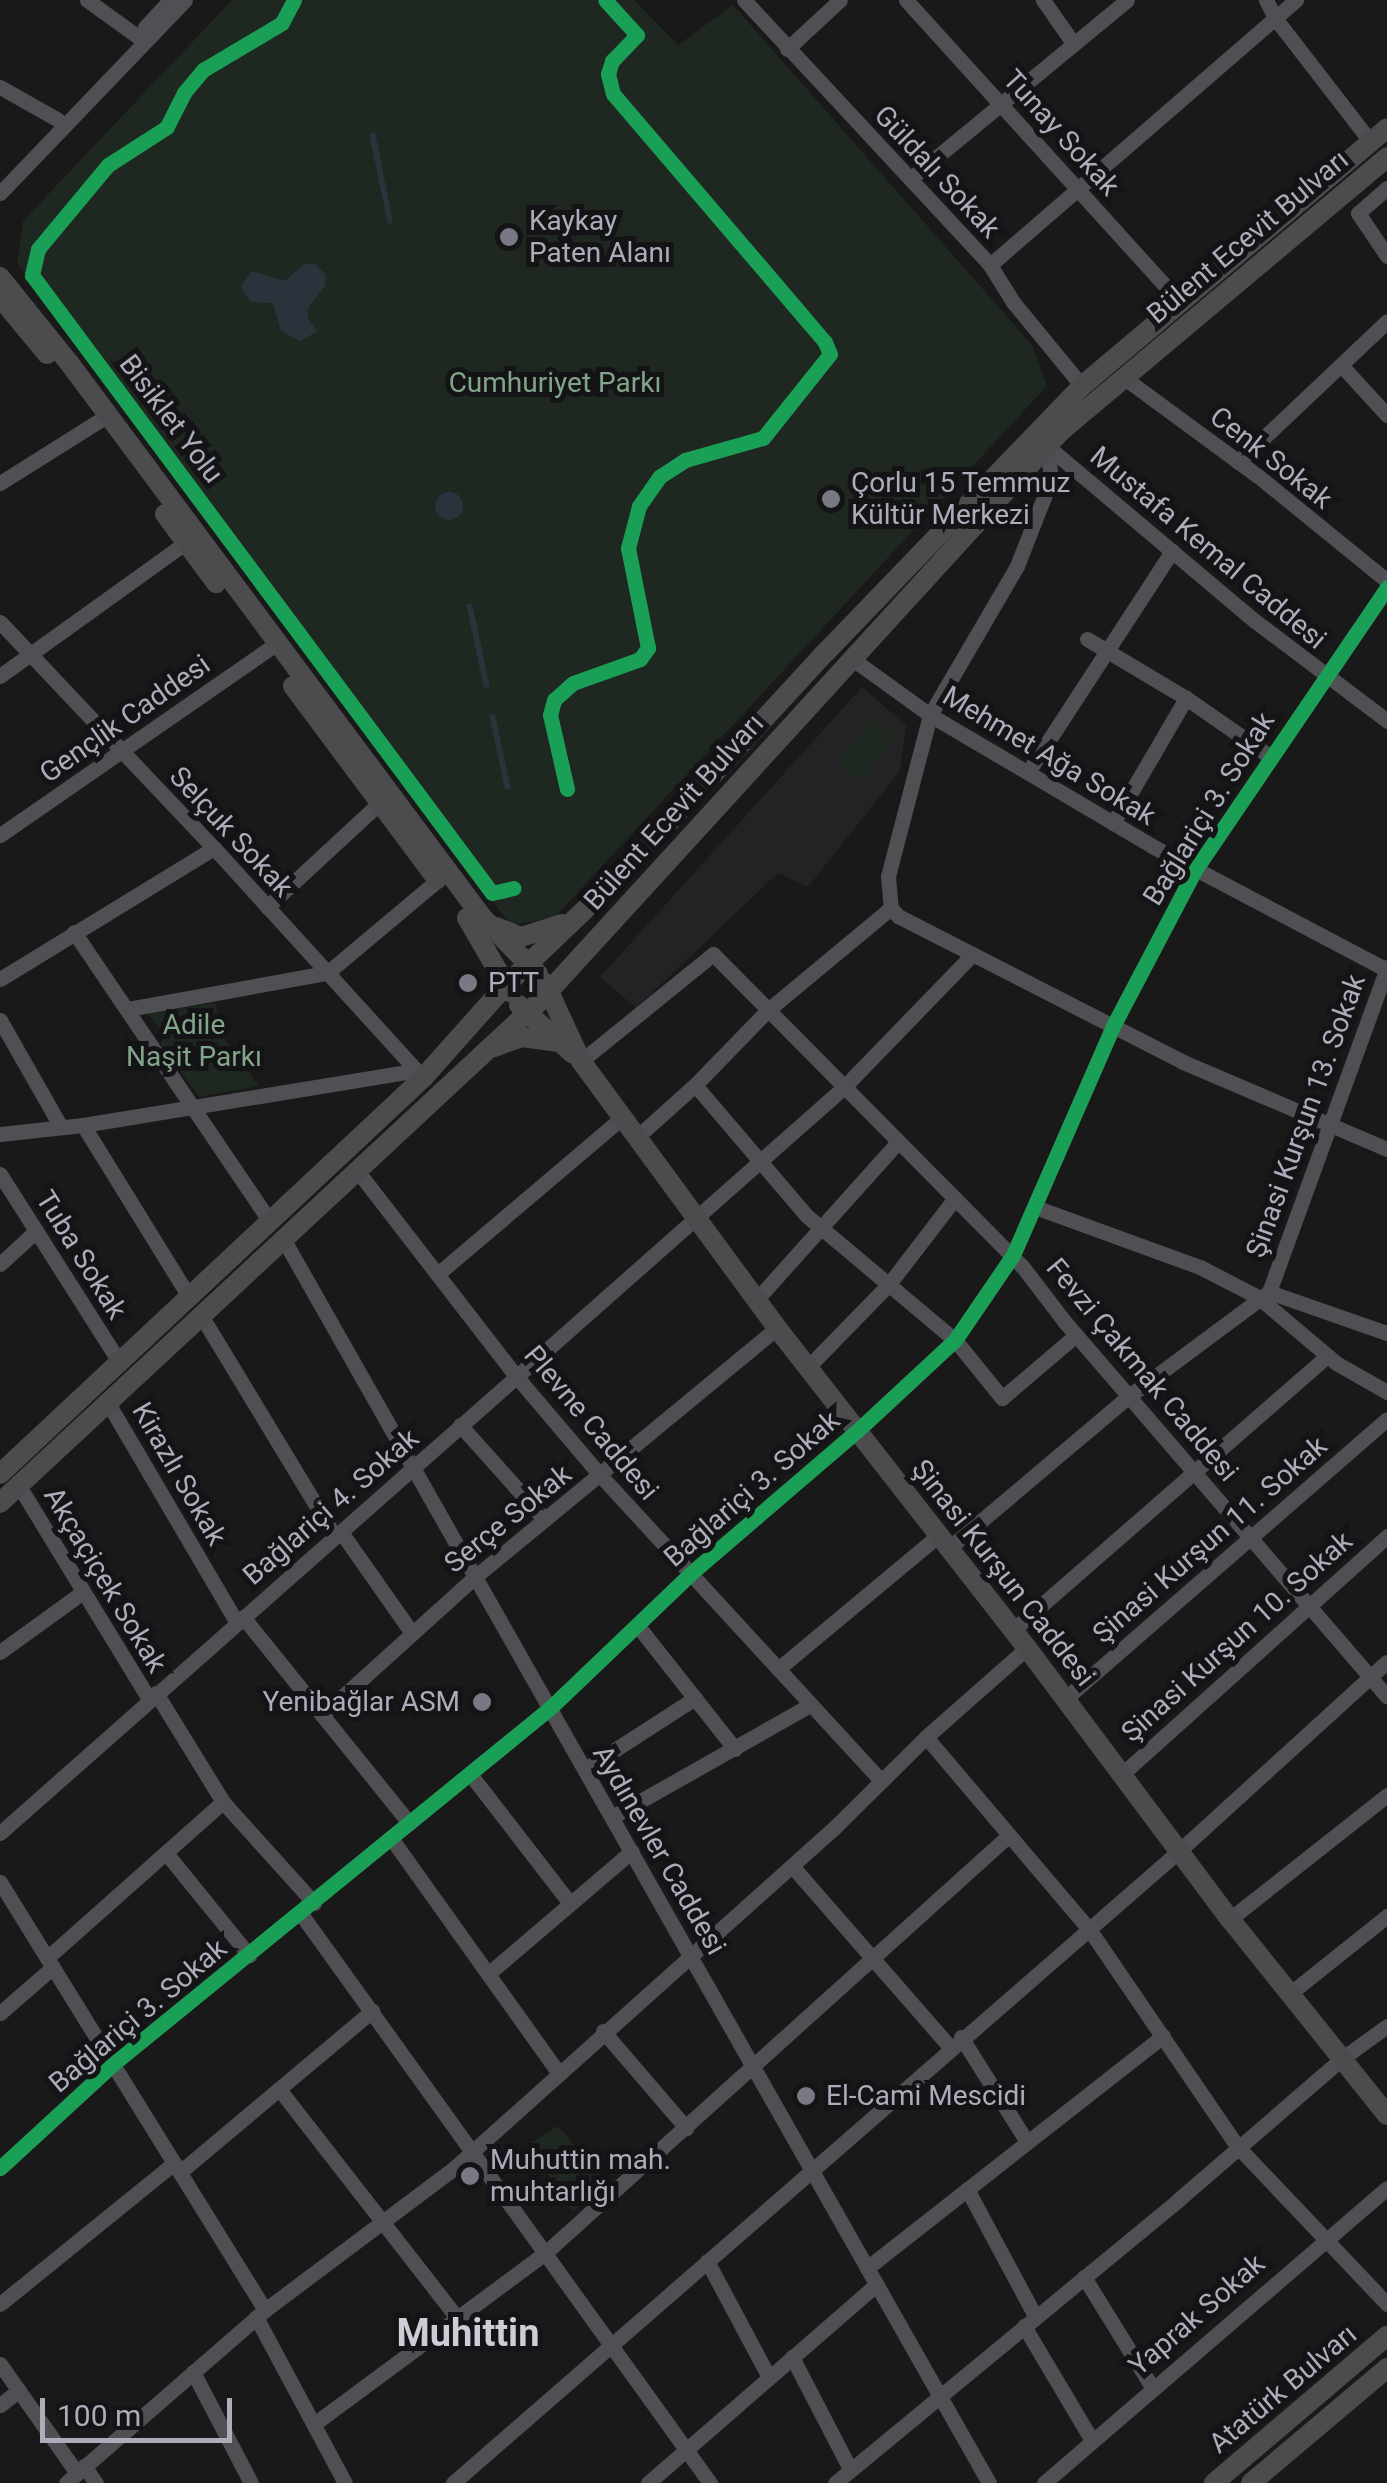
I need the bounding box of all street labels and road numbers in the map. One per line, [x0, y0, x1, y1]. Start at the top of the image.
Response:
street label: Tunay Sokak [996, 63, 1126, 203]
street label: Güldalı Sokak [867, 99, 1007, 245]
street label: Bülent Ecevit Bulvarı [1141, 143, 1355, 331]
street label: Bisiklet Yolu [112, 348, 230, 490]
street label: Cenk Sokak [1203, 400, 1339, 516]
street label: Mustafa Kemal Caddesi [1083, 440, 1333, 656]
street label: Gençlik Caddesi [33, 648, 217, 790]
street label: Mehmet Ağa Sokak [936, 679, 1162, 833]
street label: Bağlariçi 3. Sokak [1136, 706, 1282, 912]
street label: Bülent Ecevit Bulvarı [577, 707, 771, 917]
street label: Selçuk Sokak [162, 760, 300, 904]
street label: Şinasi Kurşun 13. Sokak [1239, 970, 1373, 1262]
street label: Tuba Sokak [28, 1185, 134, 1325]
street label: Fevzi Çakmak Caddesi [1039, 1252, 1245, 1488]
street label: Plevne Caddesi [517, 1339, 665, 1507]
street label: Kirazlı Sokak [125, 1397, 233, 1551]
street label: Bağlariçi 3. Sokak [657, 1404, 847, 1574]
street label: Bağlariçi 4. Sokak [236, 1422, 426, 1592]
street label: Şinasi Kurşun 11. Sokak [1086, 1429, 1334, 1651]
street label: Şinasi Kurşun Caddesi [904, 1453, 1102, 1693]
street label: Serçe Sokak [438, 1458, 578, 1580]
street label: Akçaçiçek Sokak [36, 1481, 174, 1679]
street label: Şinasi Kurşun 10. Sokak [1115, 1525, 1359, 1749]
street label: Aydınevler Caddesi [585, 1739, 733, 1961]
street label: Bağlariçi 3. Sokak [42, 1932, 234, 2100]
street label: Yaprak Sokak [1122, 2247, 1272, 2383]
street label: Atatürk Bulvarı [1202, 2318, 1364, 2460]

